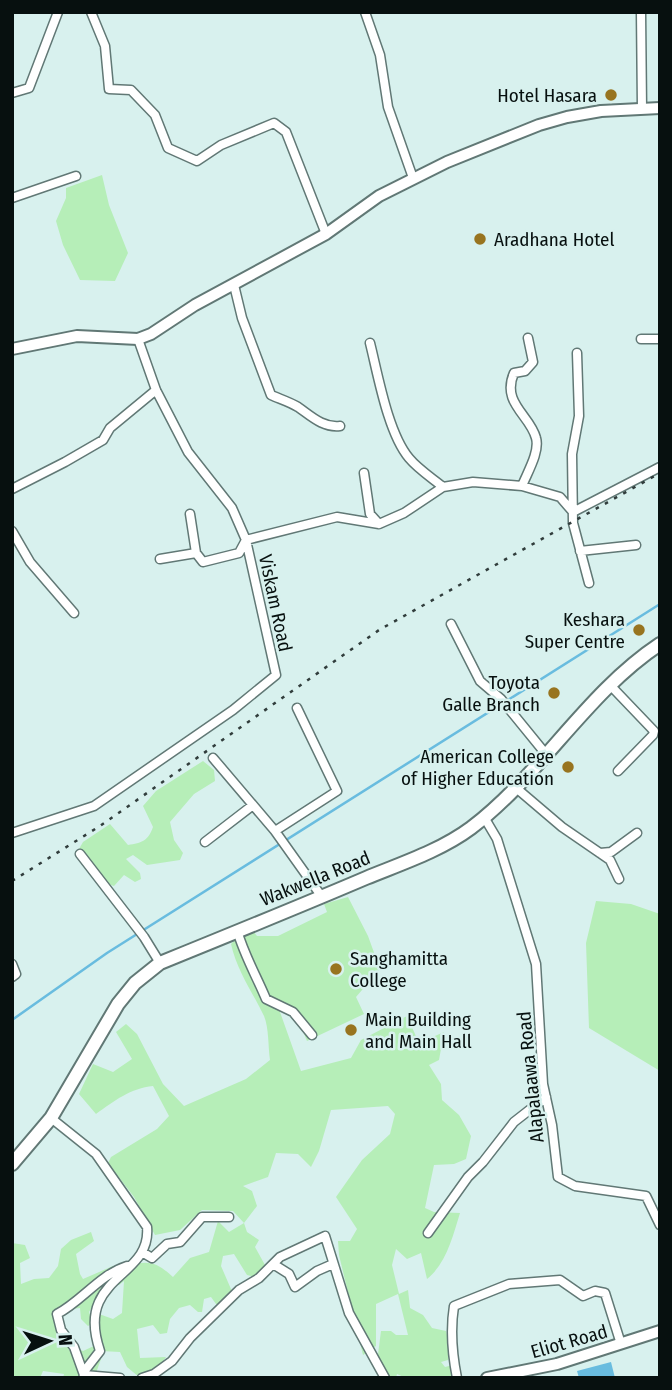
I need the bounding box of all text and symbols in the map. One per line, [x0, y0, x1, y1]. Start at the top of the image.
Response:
place label: Hotel Hasara [497, 84, 597, 107]
marker: Hotel Hasara [603, 87, 619, 103]
place label: Aradhana Hotel [494, 228, 614, 251]
marker: Aradhana Hotel [472, 231, 488, 247]
street label: Viskam Road [254, 552, 297, 654]
place label: Keshara Super Centre [525, 608, 625, 653]
marker: Keshara Super Centre [631, 622, 647, 638]
place label: Toyota Galle Branch [442, 671, 540, 716]
marker: Toyota Galle Branch [546, 685, 562, 701]
place label: American College of Higher Education [401, 745, 554, 790]
marker: American College of Higher Education [560, 759, 576, 775]
street label: Wakwella Road [257, 846, 374, 911]
place label: Sanghamitta College [350, 947, 448, 992]
marker: Sanghamitta College [328, 961, 344, 977]
place label: Main Building and Main Hall [365, 1008, 472, 1053]
street label: Alapalaawa Road [512, 1010, 549, 1144]
marker: Main Building and Main Hall [343, 1022, 359, 1038]
north arrow [14, 1306, 84, 1376]
street label: Eliot Road [528, 1320, 610, 1363]
text: N [54, 1333, 77, 1346]

